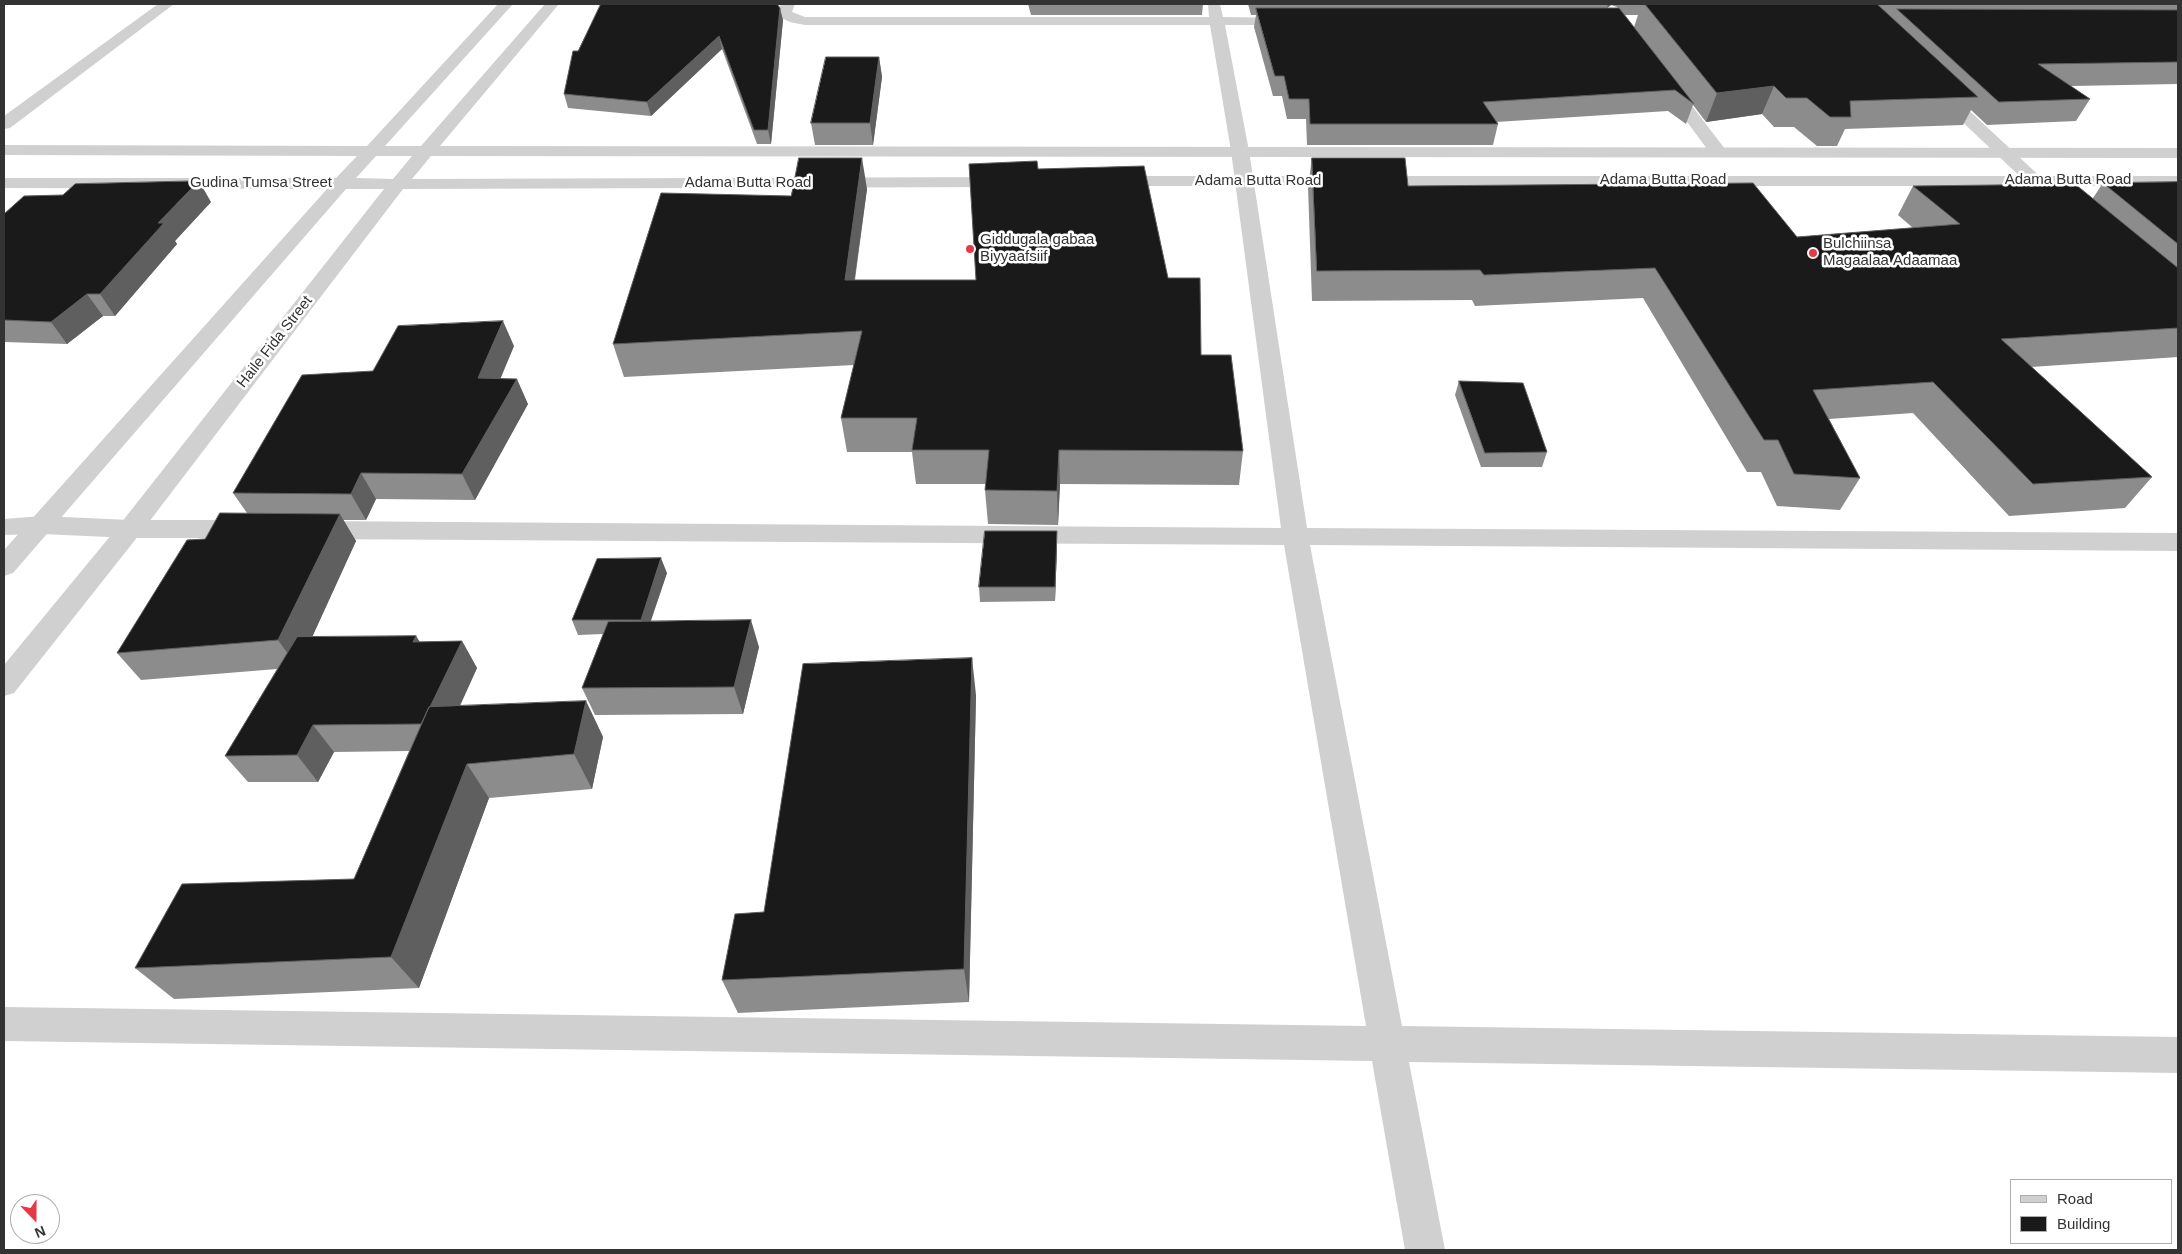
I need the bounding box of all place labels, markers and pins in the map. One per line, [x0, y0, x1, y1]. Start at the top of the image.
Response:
place label: Giddugala gabaa Biyyaafsiif [980, 231, 1094, 266]
place label: Bulchiinsa Magaalaa Adaamaa [1823, 235, 1957, 270]
marker: Giddugala gabaa Biyyaafsiif [964, 243, 976, 255]
marker: Bulchiinsa Magaalaa Adaamaa [1807, 247, 1819, 259]

